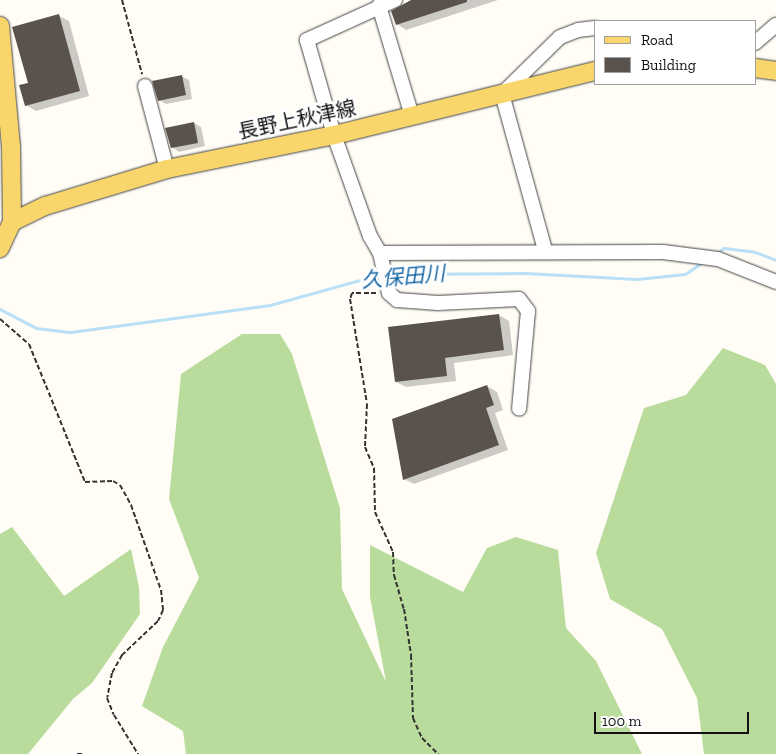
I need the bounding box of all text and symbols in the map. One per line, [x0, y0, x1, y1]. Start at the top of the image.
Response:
legend [594, 20, 756, 85]
text: Road [641, 31, 673, 49]
text: Building [641, 56, 696, 74]
street label: 長野上秋津線 [236, 96, 358, 144]
water label: 久保田川 [360, 261, 446, 293]
scale bar [596, 702, 751, 734]
text: 100 m [602, 712, 641, 730]

